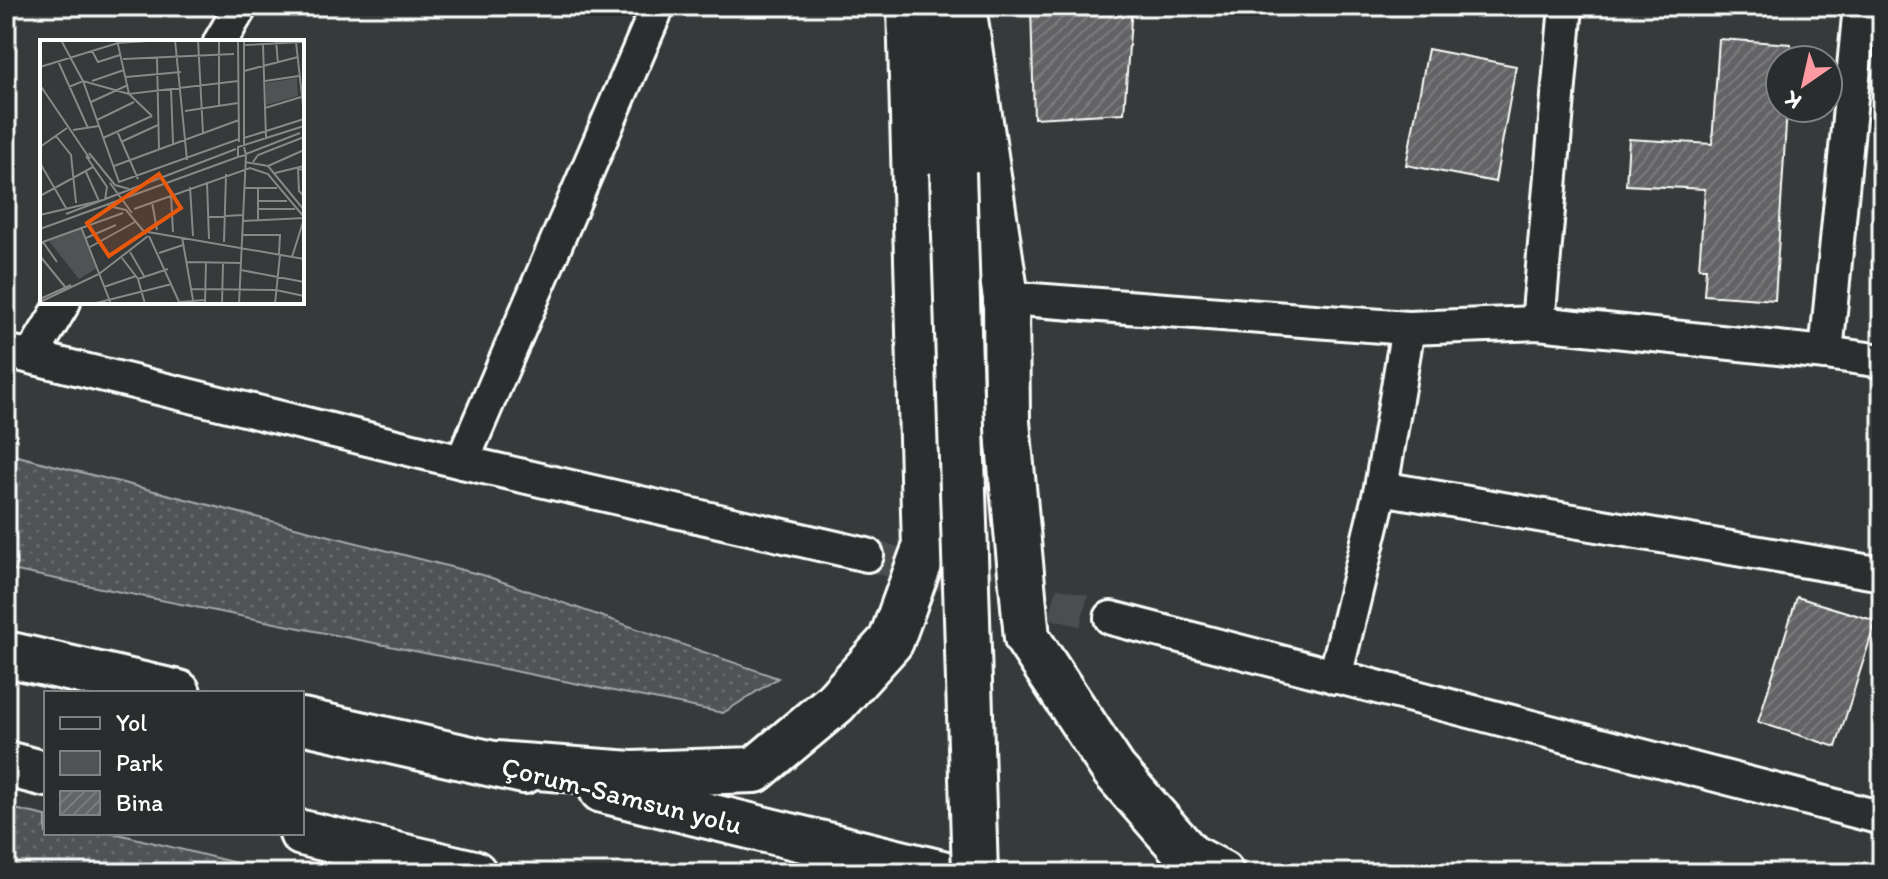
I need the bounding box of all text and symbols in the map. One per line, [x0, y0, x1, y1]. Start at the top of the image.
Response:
inset map [40, 40, 304, 304]
north arrow [1764, 44, 1844, 124]
text: K [1779, 85, 1806, 115]
legend [44, 691, 304, 835]
text: Yol [116, 708, 147, 737]
text: Park [116, 748, 163, 777]
street label: Çorum-Samsun yolu [498, 749, 746, 841]
text: Bina [116, 788, 163, 817]

